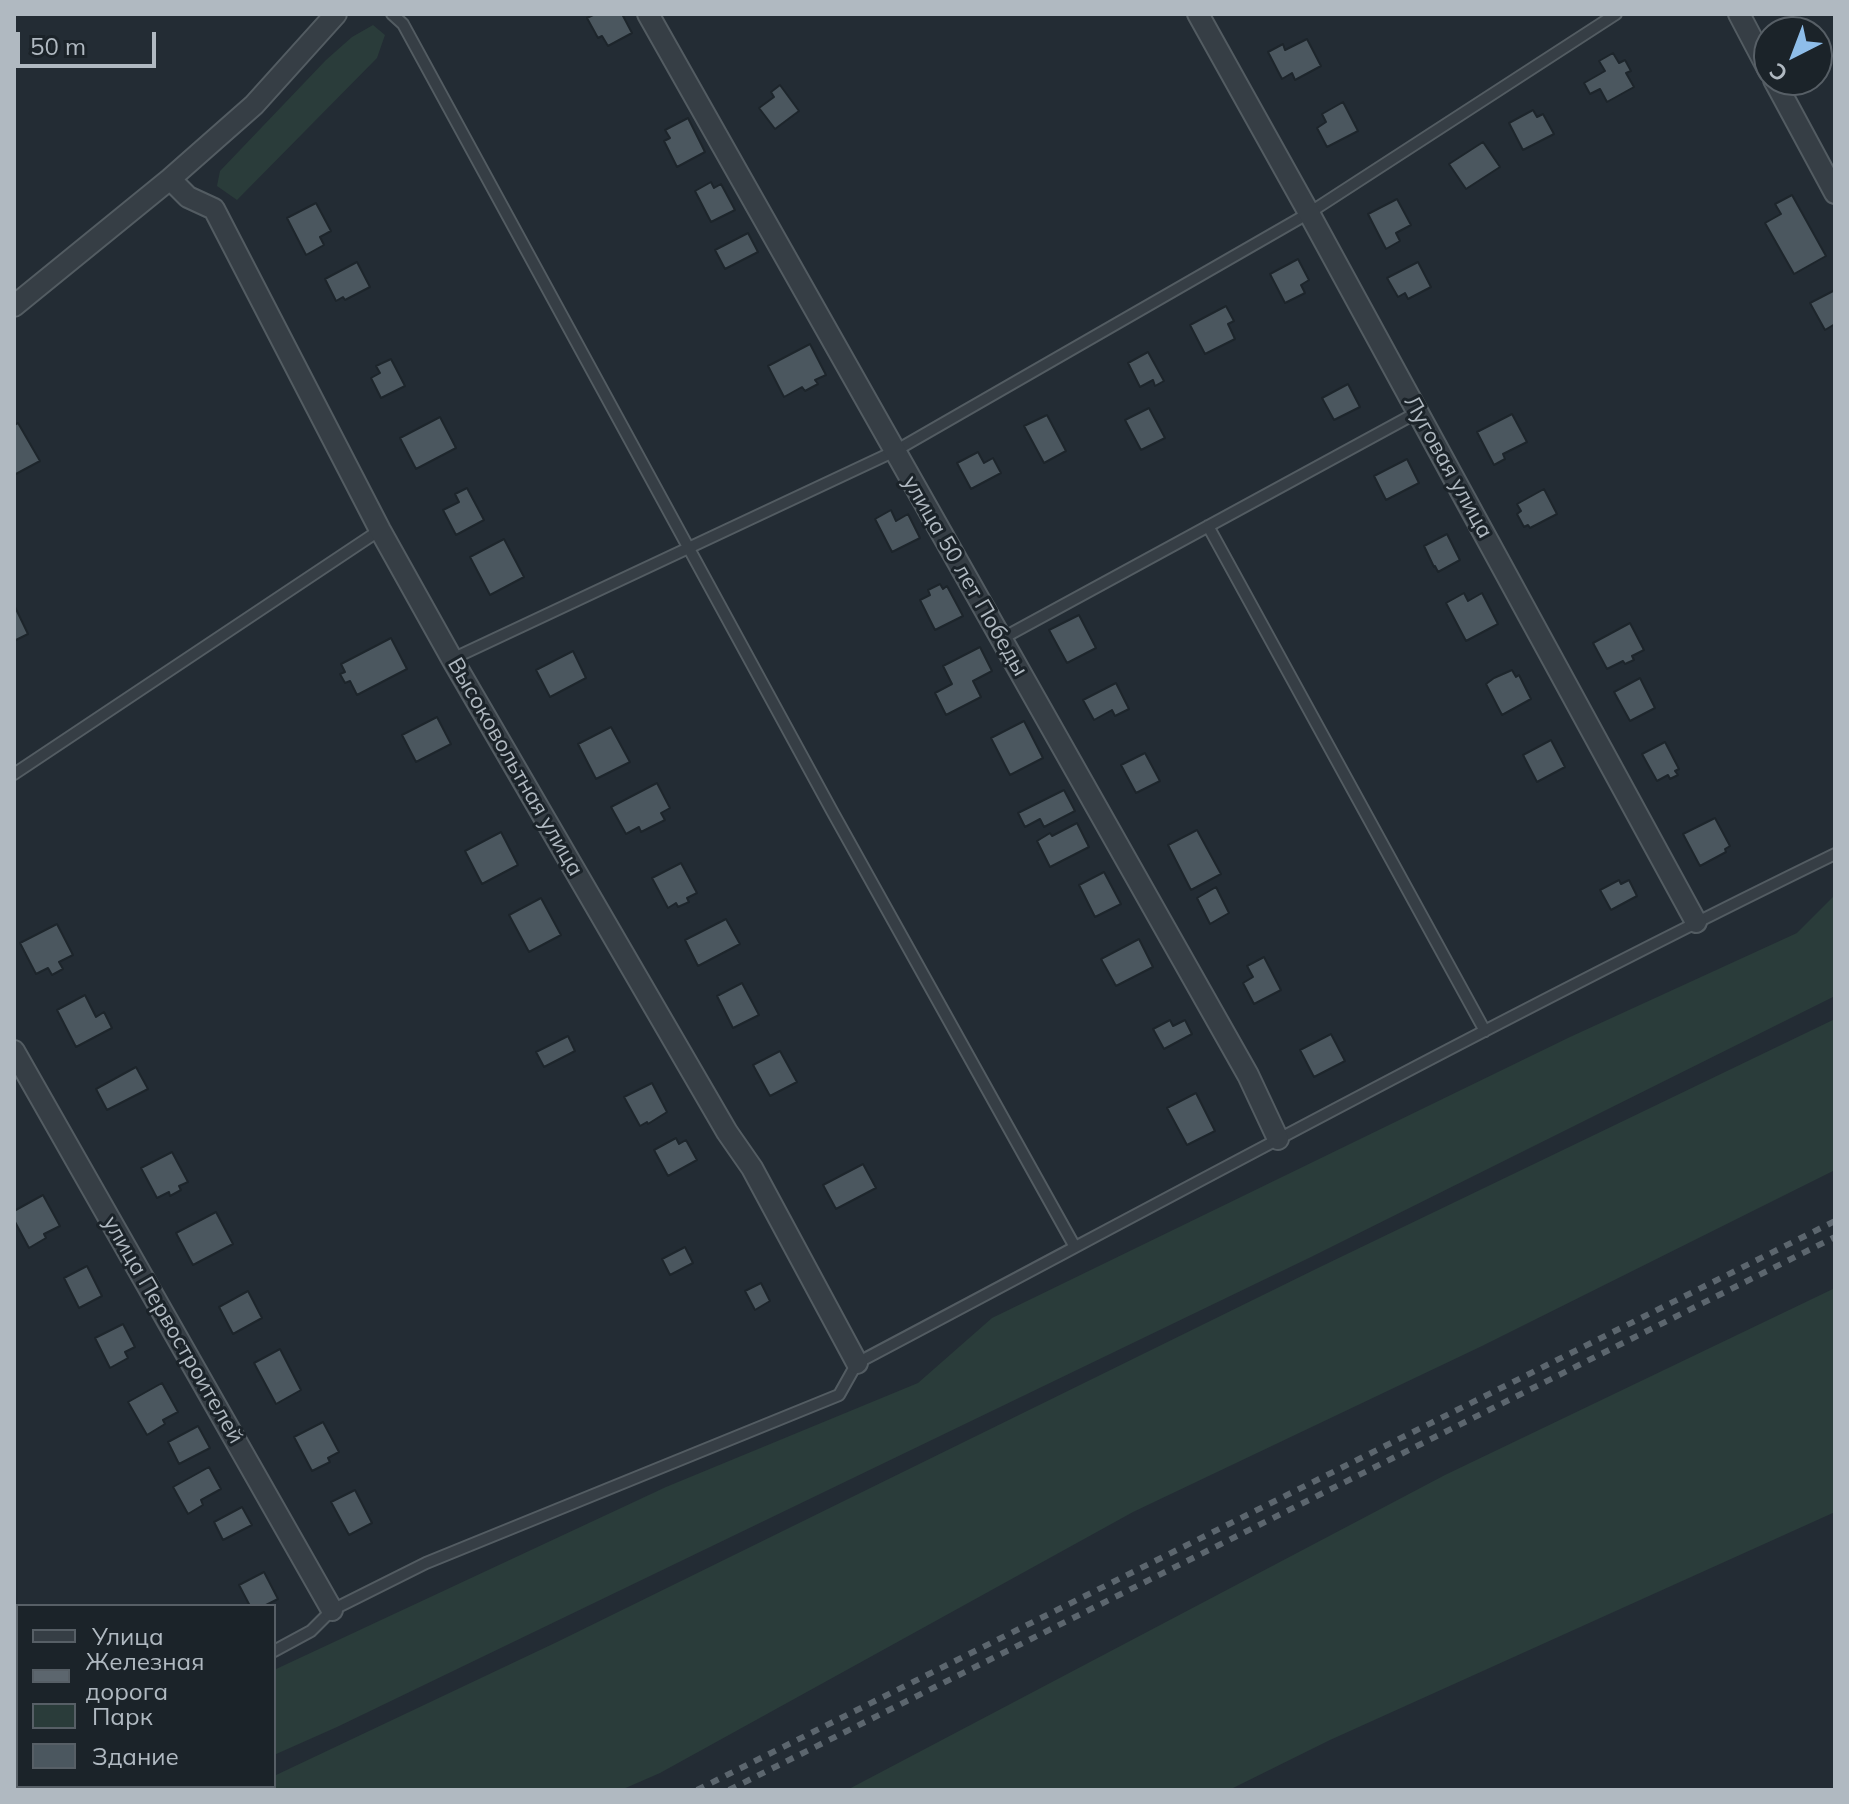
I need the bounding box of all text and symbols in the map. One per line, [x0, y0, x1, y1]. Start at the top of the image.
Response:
scale bar [20, 16, 160, 66]
north arrow [1753, 16, 1833, 96]
text: 50 m [30, 31, 86, 61]
text: С [1763, 57, 1793, 88]
street label: Луговая улица [1398, 391, 1498, 543]
street label: улица 50 лет Победы [897, 471, 1033, 681]
street label: Высоковольтная улица [442, 653, 588, 881]
street label: улица Первостроителей [97, 1212, 249, 1448]
legend [16, 1604, 276, 1788]
text: Улица [92, 1621, 164, 1651]
text: Железная дорога [86, 1646, 204, 1706]
text: Парк [92, 1701, 153, 1731]
text: Здание [92, 1741, 179, 1771]

